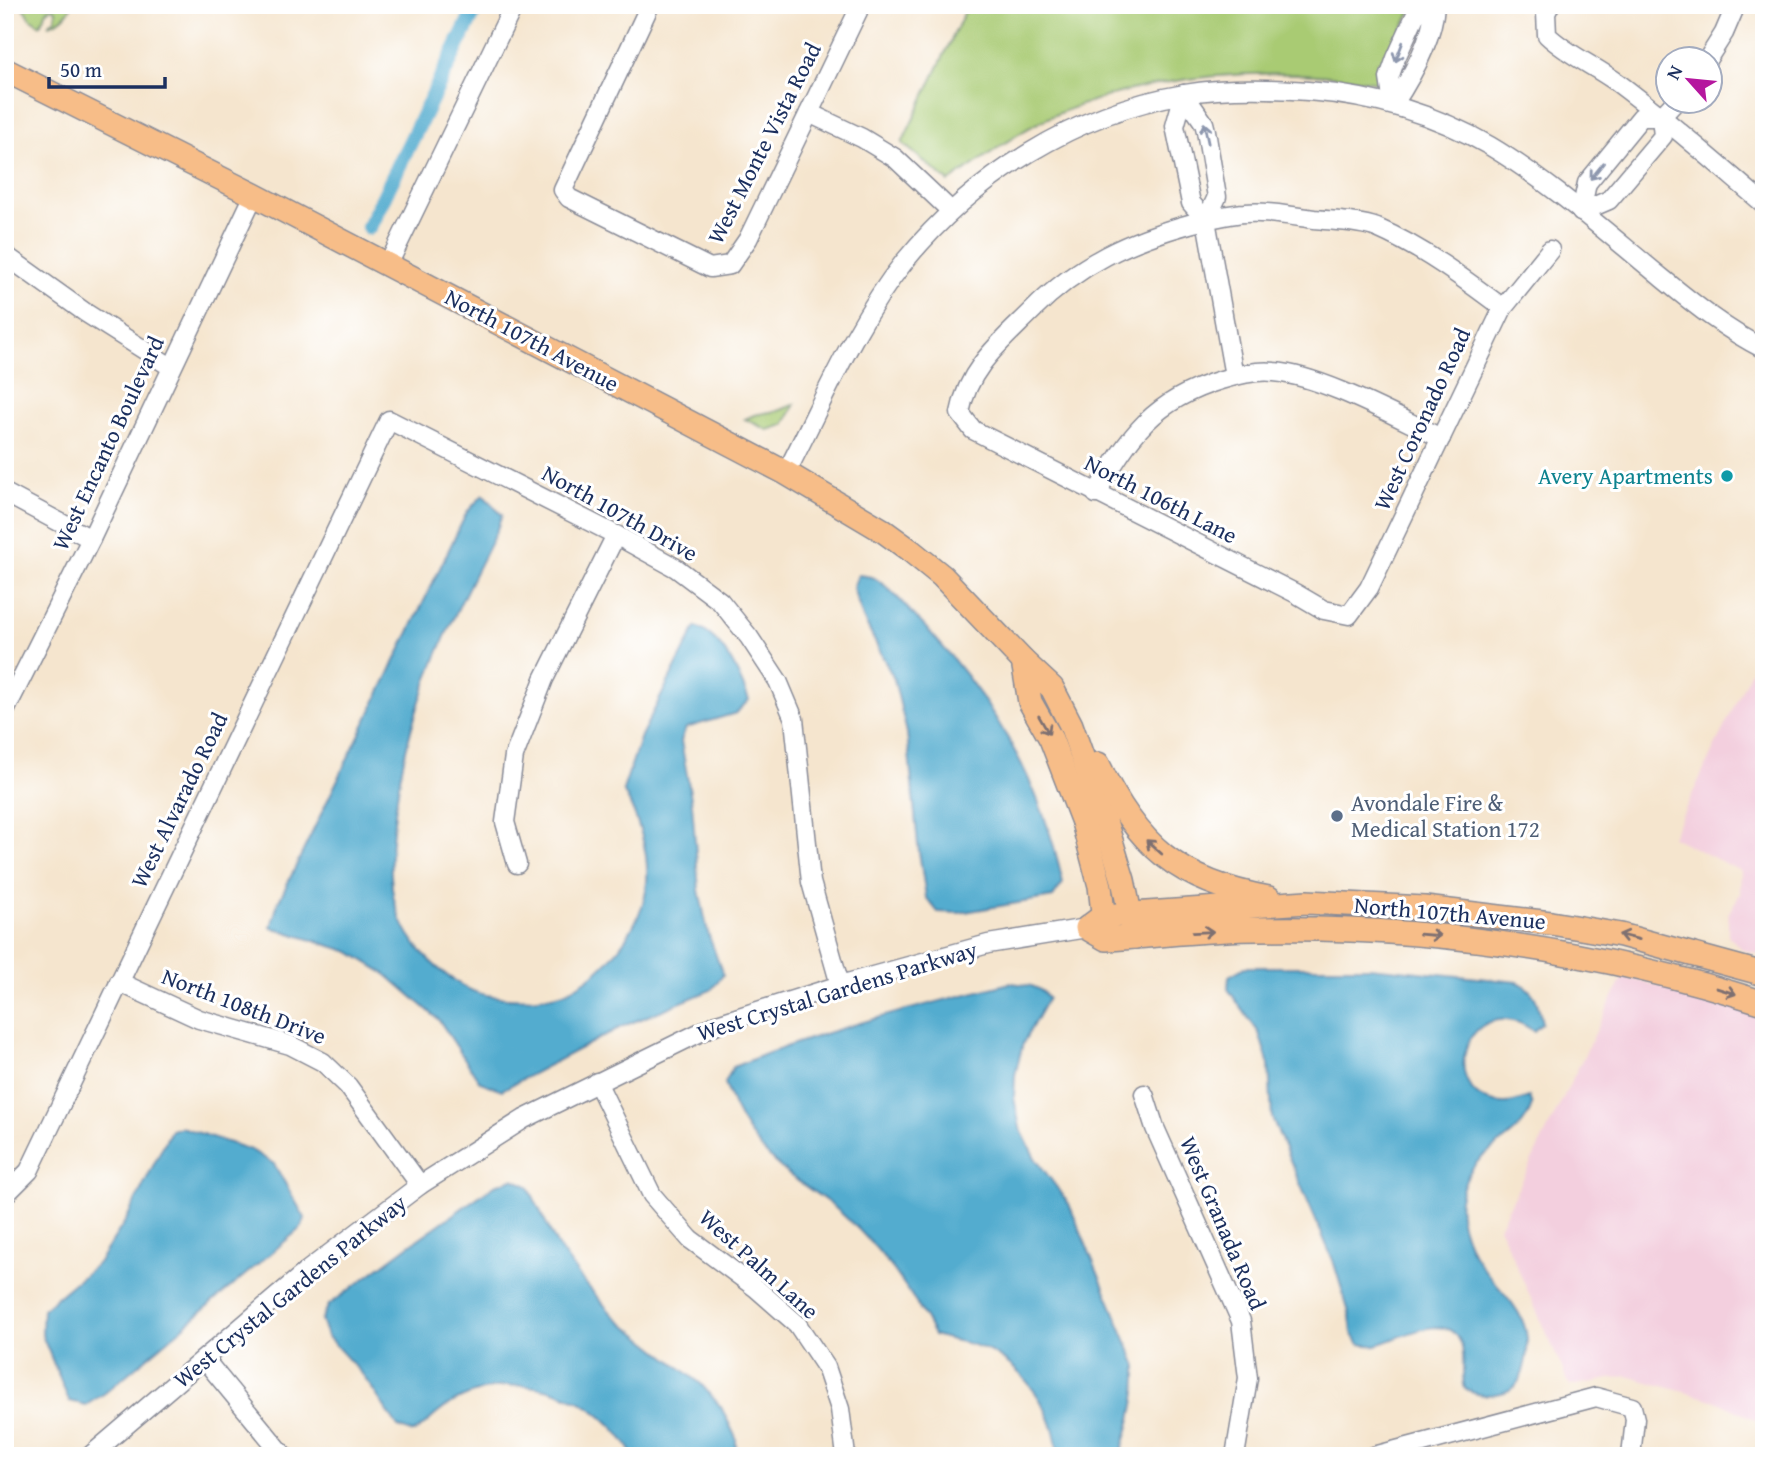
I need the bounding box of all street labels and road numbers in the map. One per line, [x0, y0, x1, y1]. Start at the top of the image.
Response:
street label: West Monte Vista Road [698, 36, 829, 249]
street label: North 107th Avenue [440, 280, 625, 399]
street label: West Coronado Road [1365, 322, 1479, 515]
street label: West Encanto Boulevard [43, 330, 172, 555]
street label: North 106th Lane [1079, 446, 1243, 551]
street label: North 107th Drive [536, 456, 704, 569]
street label: West Alvarado Road [122, 706, 236, 893]
street label: North 107th Avenue [1353, 888, 1547, 937]
street label: West Crystal Gardens Parkway [693, 932, 982, 1049]
street label: North 108th Drive [157, 959, 331, 1052]
street label: West Granada Road [1172, 1131, 1275, 1315]
street label: West Crystal Gardens Parkway [166, 1186, 414, 1395]
street label: West Palm Lane [692, 1201, 827, 1326]

